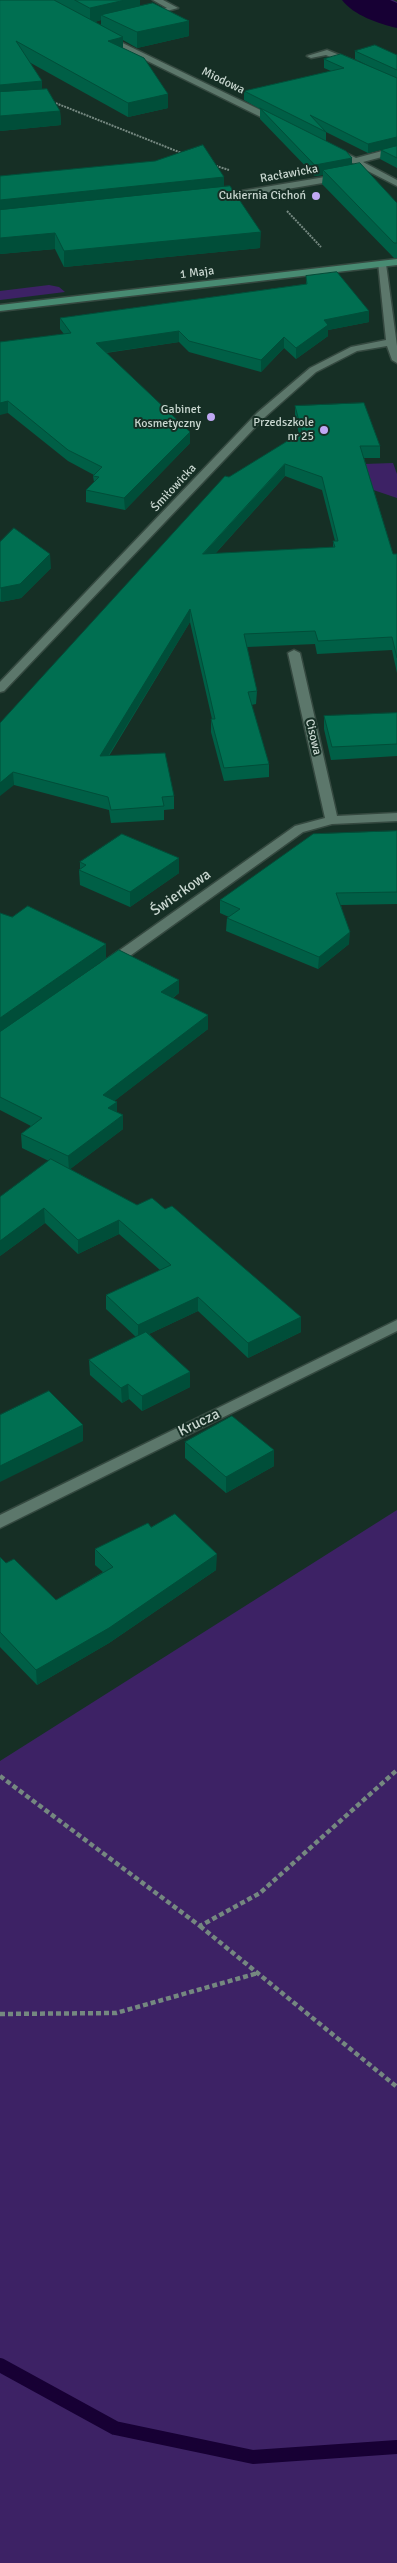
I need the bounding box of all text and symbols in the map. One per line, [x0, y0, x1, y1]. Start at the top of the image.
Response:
street label: Miodowa [199, 64, 247, 98]
street label: Racławicka [259, 162, 319, 186]
place label: Cukiernia Cichoń [219, 189, 306, 203]
marker: Cukiernia Cichoń [310, 190, 322, 202]
street label: 1 Maja [179, 264, 215, 282]
place label: Gabinet Kosmetyczny [134, 403, 201, 431]
marker: Gabinet Kosmetyczny [205, 411, 217, 423]
place label: Przedszkole nr 25 [253, 416, 314, 444]
marker: Przedszkole nr 25 [318, 424, 330, 436]
street label: Śmiłowicka [148, 461, 200, 515]
street label: Cisowa [302, 718, 324, 756]
street label: Świerkowa [147, 866, 215, 920]
street label: Krucza [175, 1405, 223, 1441]

